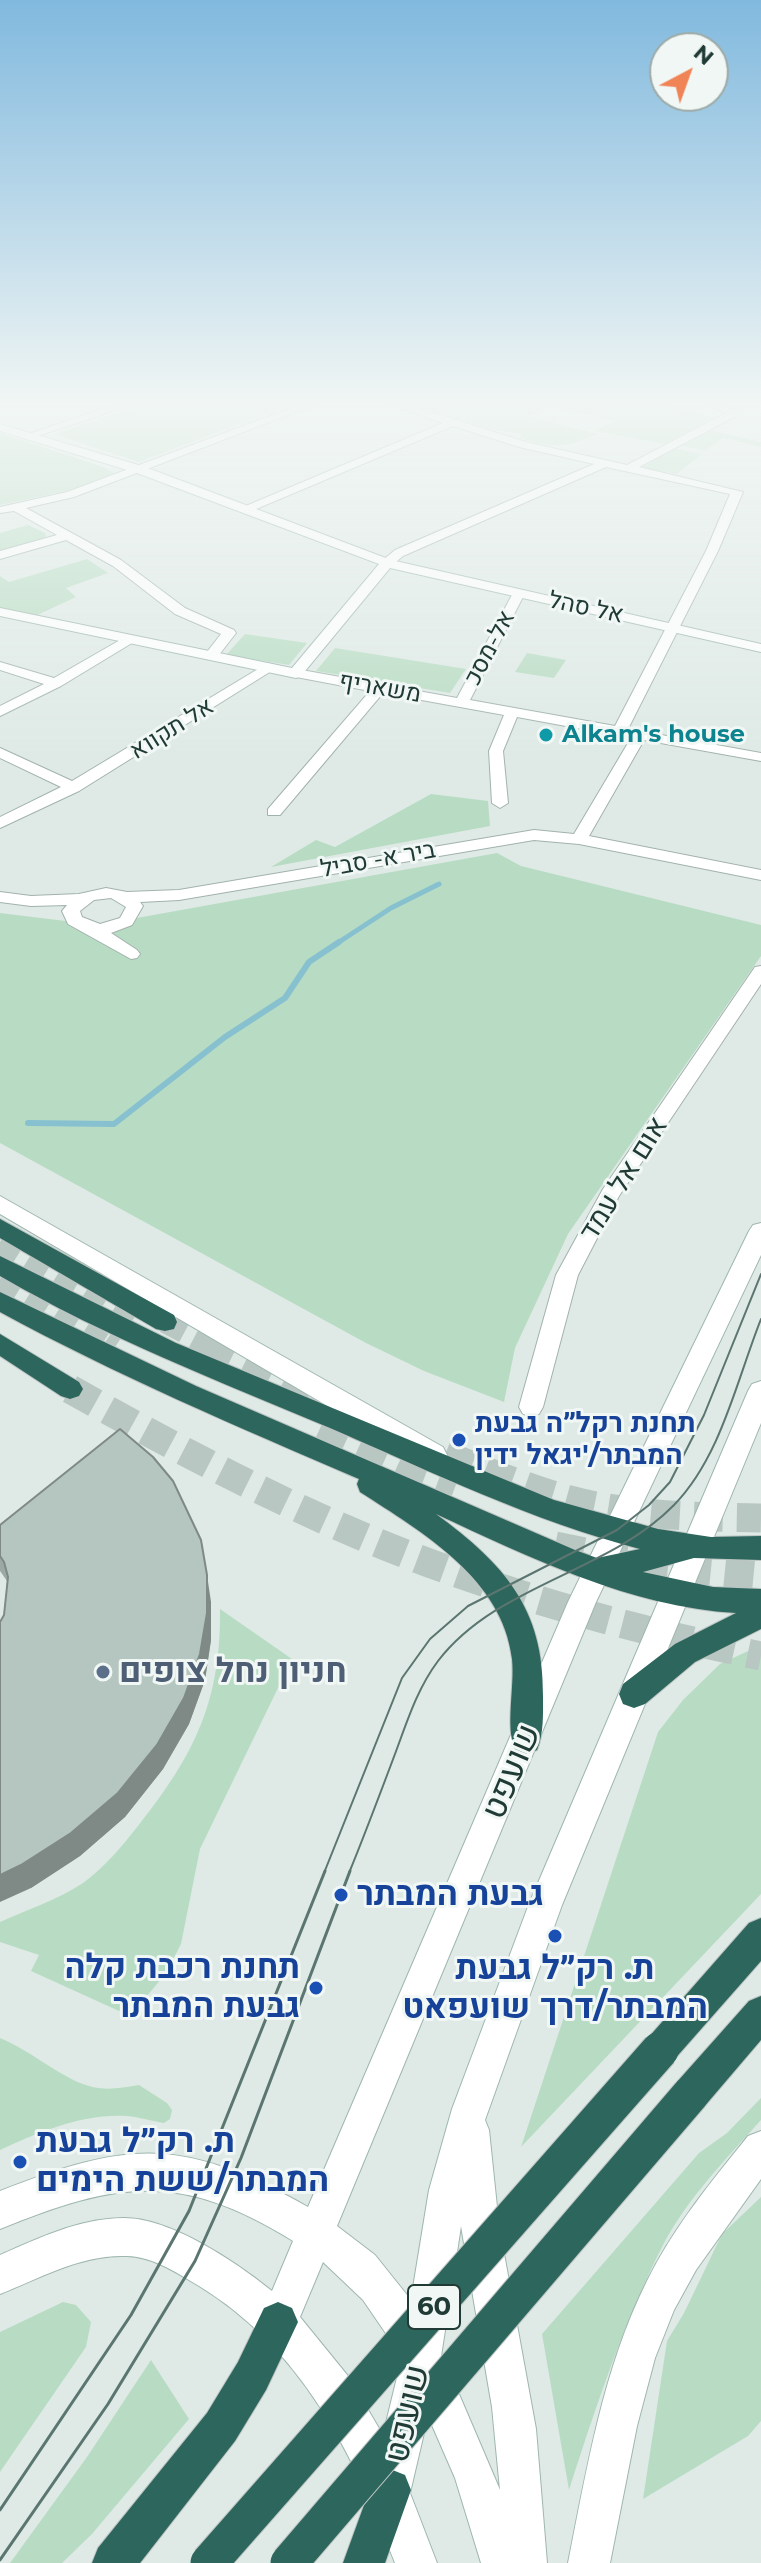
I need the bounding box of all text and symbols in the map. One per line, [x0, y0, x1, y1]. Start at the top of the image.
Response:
north arrow [649, 32, 729, 112]
text: N [688, 39, 719, 71]
street label: אל סהל [546, 586, 626, 630]
street label: אל-מסכ [458, 606, 522, 690]
street label: משאריף [337, 667, 423, 709]
street label: אל תקווא [125, 692, 219, 766]
place label: Alkam's house [562, 721, 745, 749]
marker: Alkam's house [537, 726, 555, 744]
street label: ביר א- סביל [318, 836, 438, 884]
street label: אום אל עמד [573, 1111, 675, 1247]
place label: תחנת רקל״ה גבעת המבתר/'יגאל ידין [475, 1407, 696, 1473]
marker: תחנת רקל״ה גבעת המבתר/'יגאל ידין [450, 1431, 468, 1449]
place label: חניון נחל צופים [119, 1652, 347, 1692]
marker: חניון נחל צופים [94, 1663, 112, 1681]
street label: שועפט [474, 1718, 550, 1826]
place label: גבעת המבתר [357, 1875, 544, 1915]
marker: גבעת המבתר [332, 1886, 350, 1904]
marker: ת. רק״ל גבעת המבתר/דרך שועפאט [546, 1927, 564, 1945]
place label: תחנת רכבת קלה גבעת המבתר [64, 1948, 300, 2028]
place label: ת. רק״ל גבעת המבתר/דרך שועפאט [402, 1949, 708, 2028]
marker: תחנת רכבת קלה גבעת המבתר [307, 1979, 325, 1997]
place label: ת. רק״ל גבעת המבתר/ששת הימים [36, 2122, 329, 2202]
marker: ת. רק״ל גבעת המבתר/ששת הימים [11, 2153, 29, 2171]
road number: 60 [408, 2285, 460, 2329]
street label: שועפט [377, 2361, 439, 2467]

